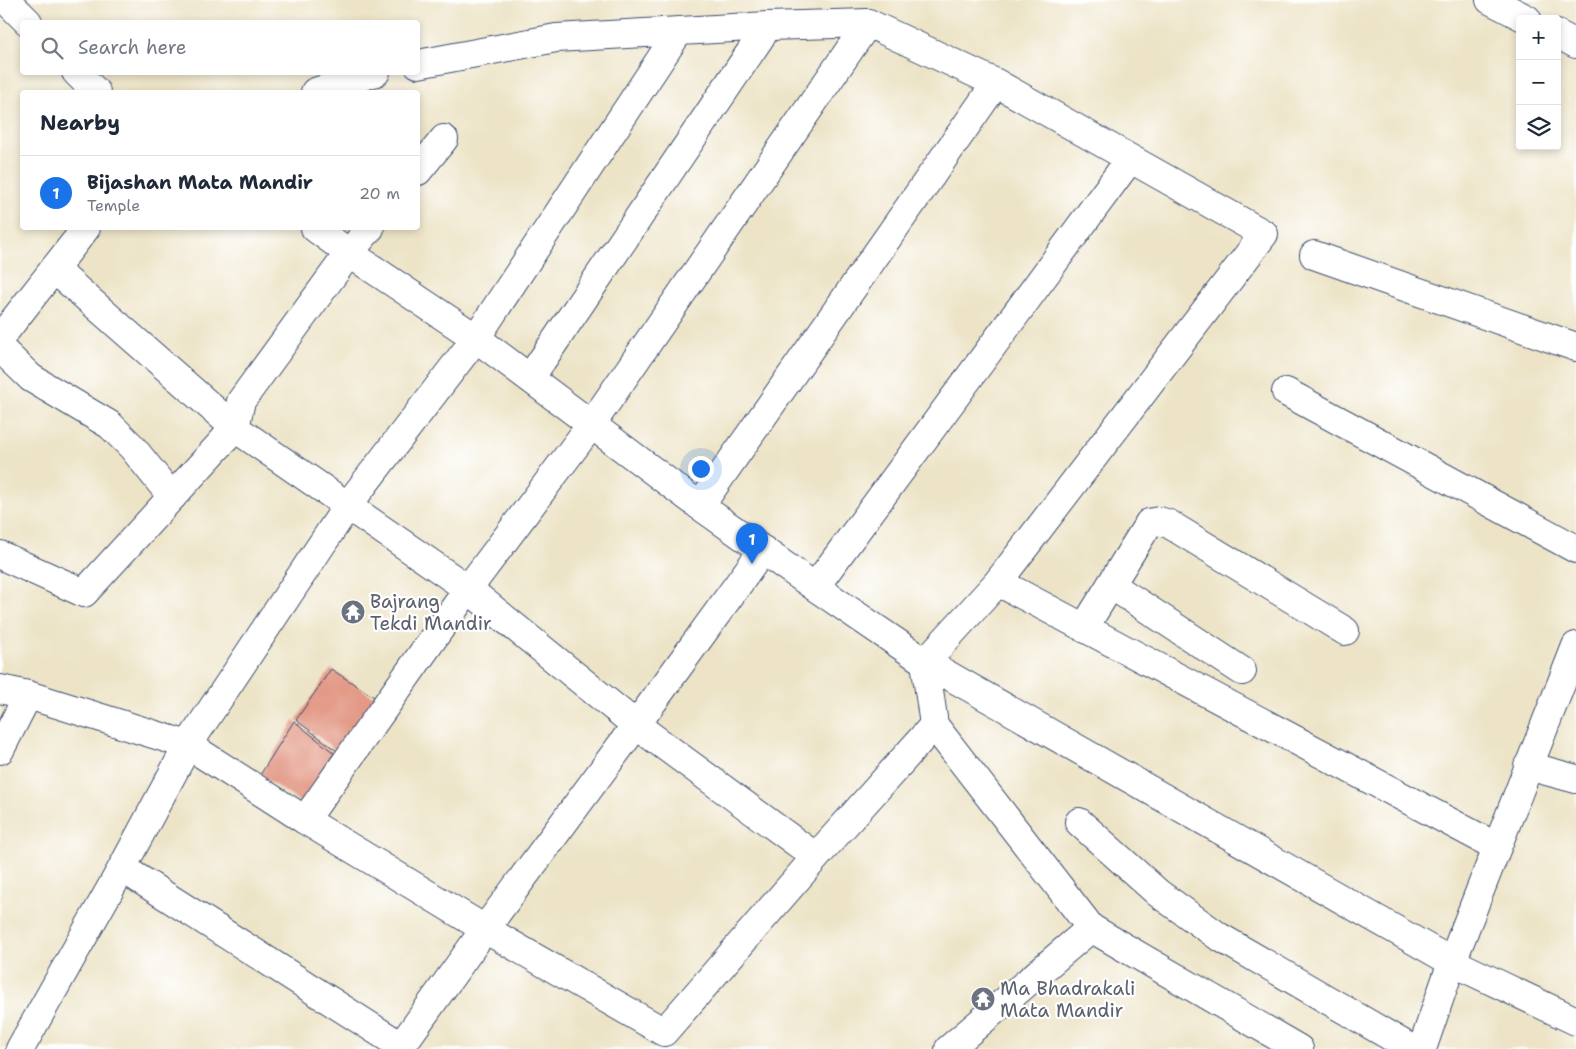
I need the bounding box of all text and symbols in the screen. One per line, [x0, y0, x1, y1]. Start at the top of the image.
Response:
map controls [1516, 15, 1561, 150]
button: + [1516, 15, 1561, 60]
search box [20, 20, 420, 75]
icon: search [38, 34, 66, 62]
text: Search here [78, 35, 187, 60]
button: − [1516, 60, 1561, 105]
button: layers [1516, 105, 1561, 150]
text: Nearby [40, 109, 120, 137]
text: Bijashan Mata Mandir [87, 170, 313, 195]
text: 1 [52, 183, 60, 204]
text: 20 m [359, 183, 400, 204]
text: Temple [87, 195, 140, 216]
your location [688, 456, 714, 482]
pin: 1 [736, 523, 768, 564]
place label: Bajrang Tekdi Mandir [370, 589, 492, 636]
temple icon: Bajrang Tekdi Mandir [340, 599, 366, 625]
place label: Ma Bhadrakali Mata Mandir [1000, 976, 1135, 1023]
temple icon: Ma Bhadrakali Mata Mandir [970, 986, 996, 1012]

